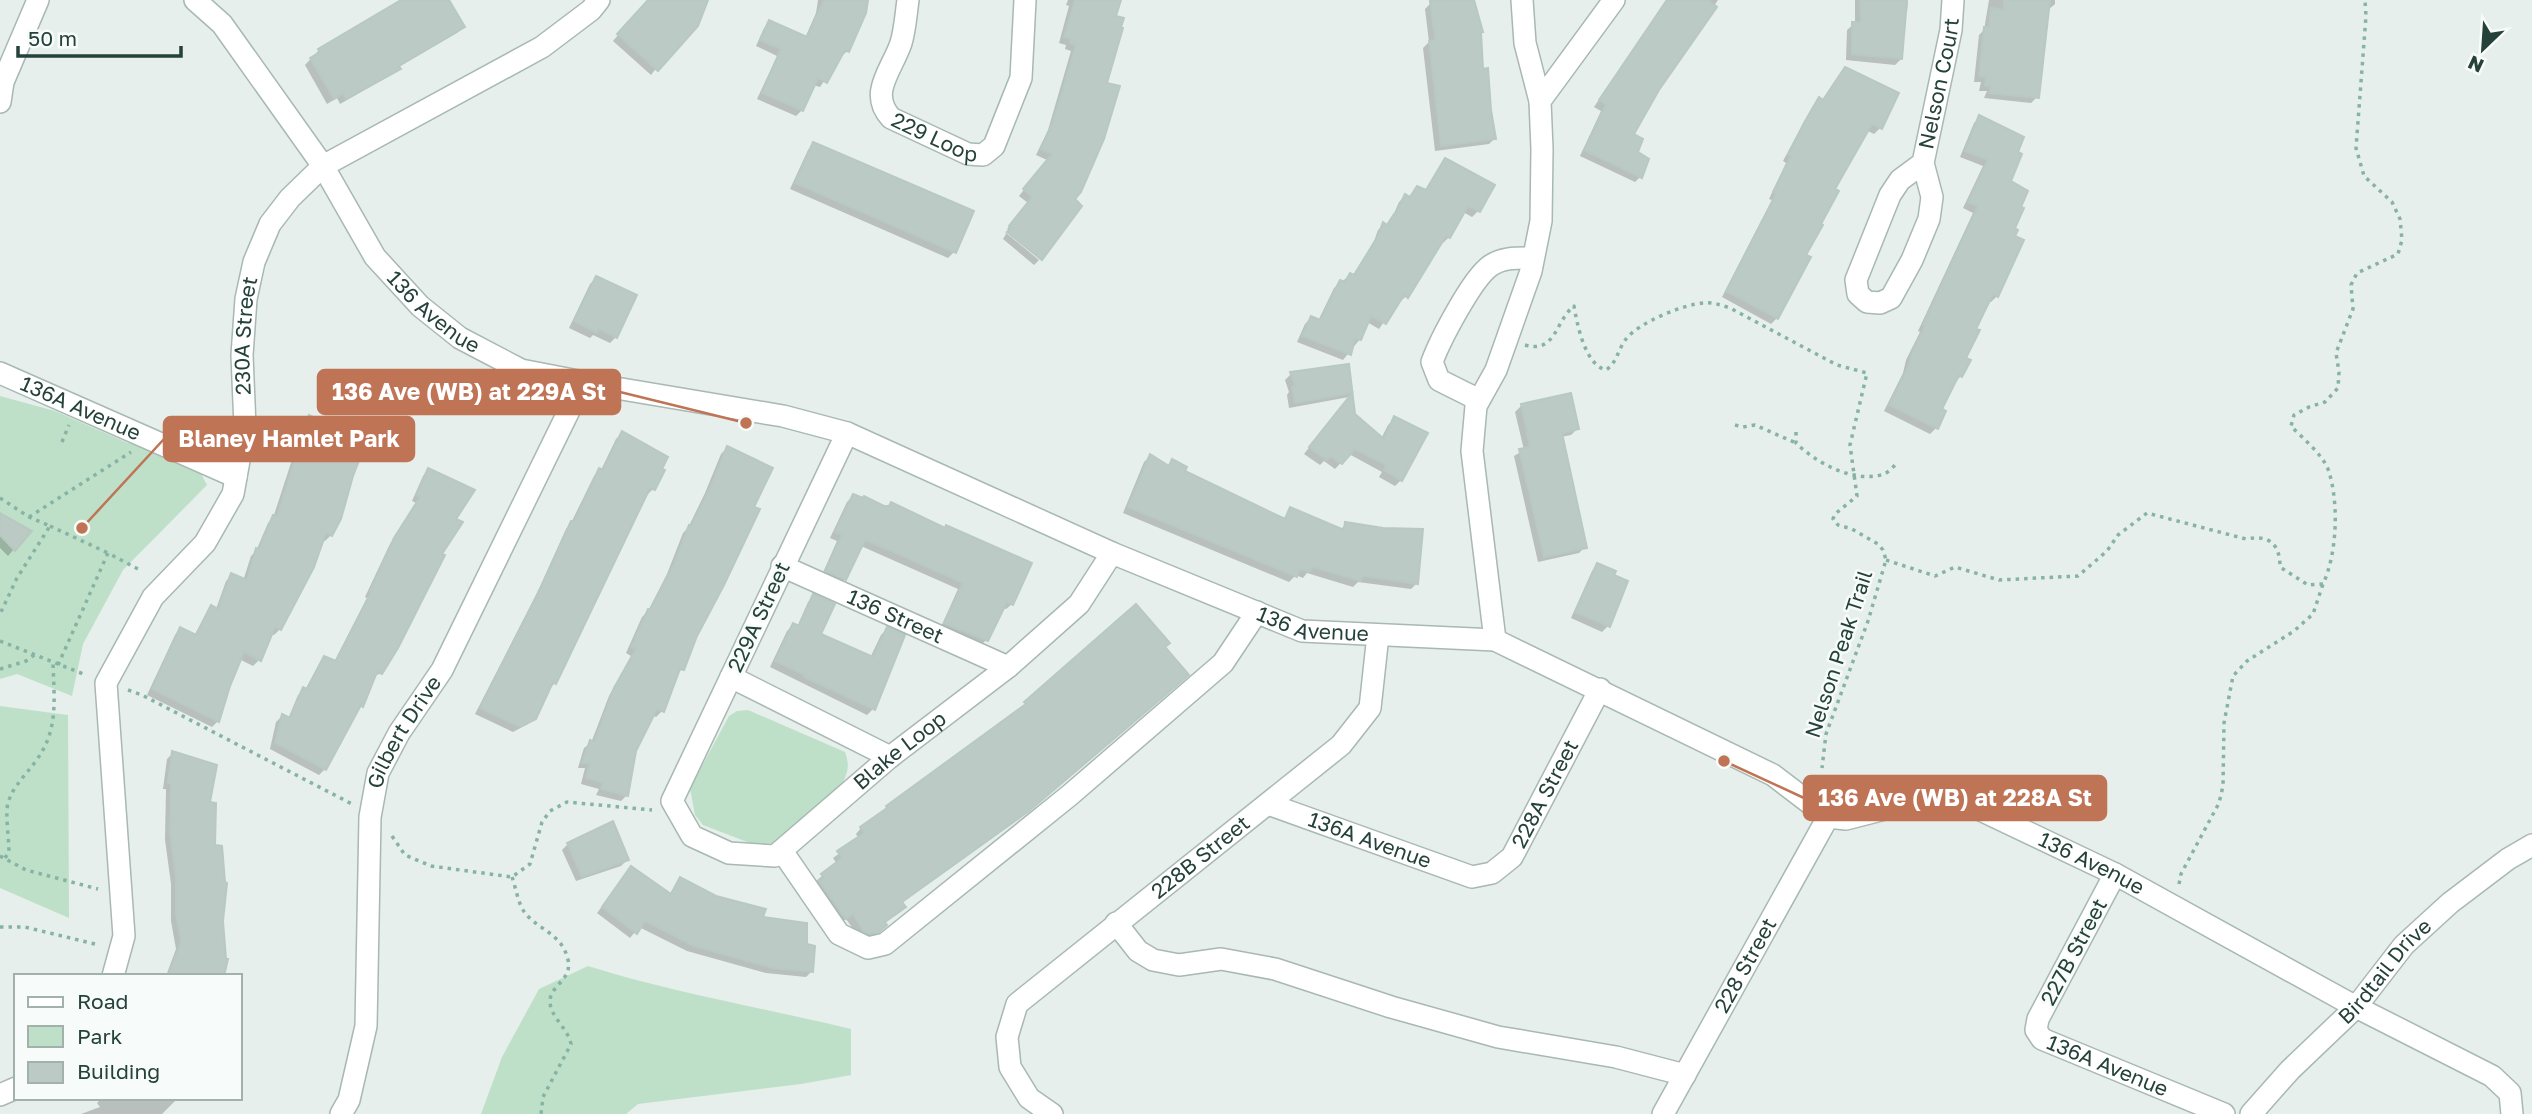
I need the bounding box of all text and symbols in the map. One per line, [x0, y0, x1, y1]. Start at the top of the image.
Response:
scale bar [18, 14, 180, 58]
north arrow [2448, 14, 2518, 84]
street label: Nelson Court [1912, 17, 1964, 151]
text: 50 m [28, 25, 77, 51]
text: N [2464, 51, 2487, 78]
street label: 229 Loop [888, 106, 978, 167]
street label: 136 Avenue [382, 265, 485, 358]
street label: 230A Street [228, 274, 263, 396]
street label: 136A Avenue [17, 370, 145, 445]
callout: 136 Ave (WB) at 229A St [318, 370, 620, 414]
text: 136 Ave (WB) at 229A St [332, 377, 606, 405]
callout: Blaney Hamlet Park [164, 417, 414, 461]
text: Blaney Hamlet Park [178, 424, 400, 452]
street label: 229A Street [721, 557, 795, 676]
street label: Nelson Peak Trail [1799, 567, 1877, 741]
street label: 136 Street [843, 583, 948, 648]
street label: 136 Avenue [1253, 600, 1370, 646]
street label: Gilbert Drive [362, 670, 446, 790]
street label: Blake Loop [847, 705, 951, 795]
street label: 228A Street [1505, 735, 1583, 852]
callout: 136 Ave (WB) at 228A St [1804, 776, 2106, 820]
text: 136 Ave (WB) at 228A St [1818, 783, 2092, 811]
street label: 136A Avenue [1305, 806, 1435, 873]
street label: 228B Street [1145, 809, 1254, 904]
street label: 136 Avenue [2035, 826, 2149, 900]
street label: 227B Street [2034, 894, 2112, 1009]
street label: 228 Street [1708, 913, 1781, 1017]
street label: Birdtail Drive [2332, 913, 2436, 1029]
legend [14, 974, 242, 1100]
text: Road [77, 988, 128, 1014]
text: Park [77, 1023, 123, 1049]
street label: 136A Avenue [2043, 1029, 2172, 1102]
text: Building [77, 1058, 160, 1084]

